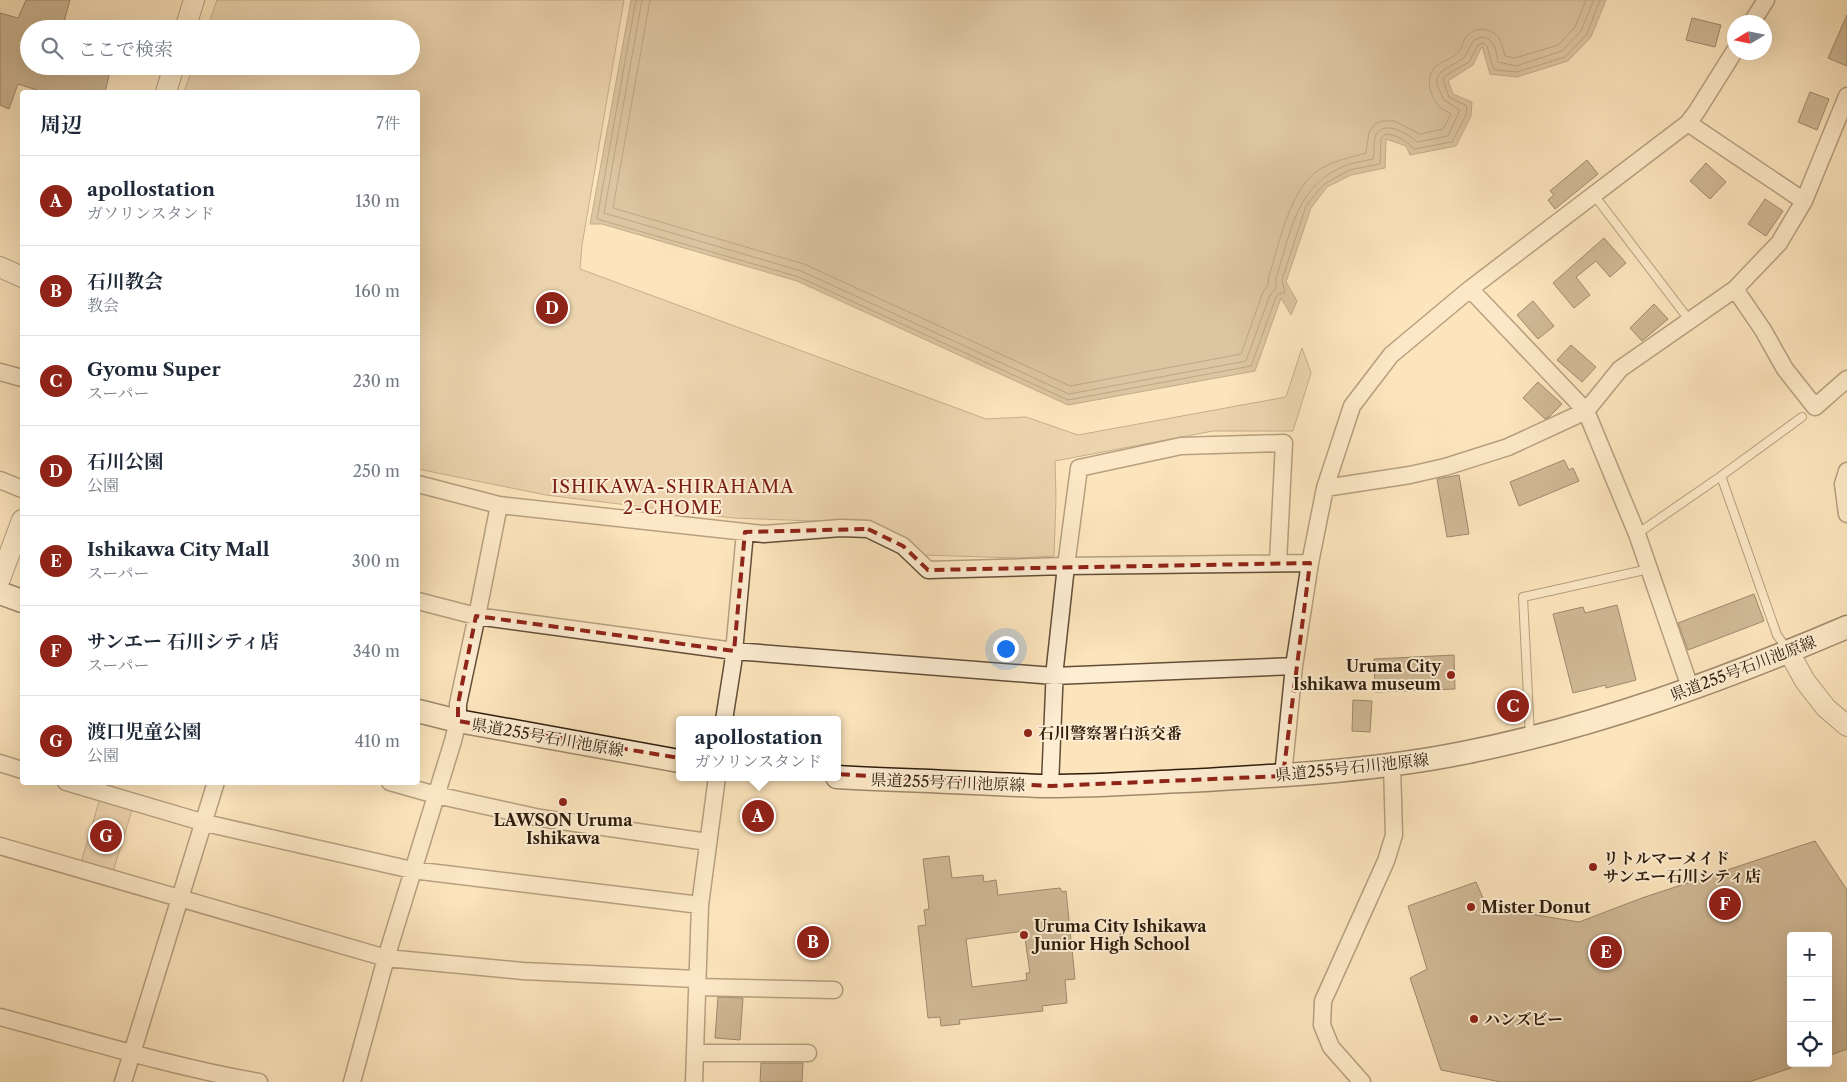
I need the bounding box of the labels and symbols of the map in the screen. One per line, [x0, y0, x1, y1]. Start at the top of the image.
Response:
north arrow [1727, 15, 1772, 60]
pin: D [536, 289, 568, 327]
district label: ISHIKAWA-SHIRAHAMA 2-CHOME [551, 476, 795, 519]
street label: 県道255号石川池原線 [1667, 631, 1819, 705]
your location [993, 636, 1019, 662]
place label: Uruma City Ishikawa museum [1293, 656, 1442, 694]
marker: Uruma City Ishikawa museum [1445, 669, 1457, 681]
pin: C [1497, 687, 1529, 725]
street label: 県道255号石川池原線 [470, 714, 626, 760]
place label: 石川警察署白浜交番 [1038, 723, 1182, 743]
marker: 石川警察署白浜交番 [1022, 727, 1034, 739]
street label: 県道255号石川池原線 [1274, 749, 1430, 785]
street label: 県道255号石川池原線 [870, 769, 1026, 795]
marker: LAWSON Uruma Ishikawa [557, 796, 569, 808]
pin: A [742, 797, 774, 835]
place label: LAWSON Uruma Ishikawa [494, 810, 633, 848]
pin: G [90, 817, 122, 855]
place label: リトルマーメイド サンエー石川シティ店 [1603, 848, 1761, 886]
marker: リトルマーメイド サンエー石川シティ店 [1587, 861, 1599, 873]
pin: F [1709, 885, 1741, 923]
place label: Mister Donut [1481, 897, 1591, 917]
marker: Mister Donut [1465, 901, 1477, 913]
place label: Uruma City Ishikawa Junior High School [1031, 916, 1207, 954]
pin: B [797, 923, 829, 961]
marker: Uruma City Ishikawa Junior High School [1018, 929, 1030, 941]
pin: E [1590, 933, 1622, 971]
place label: ハンズビー [1484, 1009, 1563, 1029]
marker: ハンズビー [1468, 1013, 1480, 1025]

